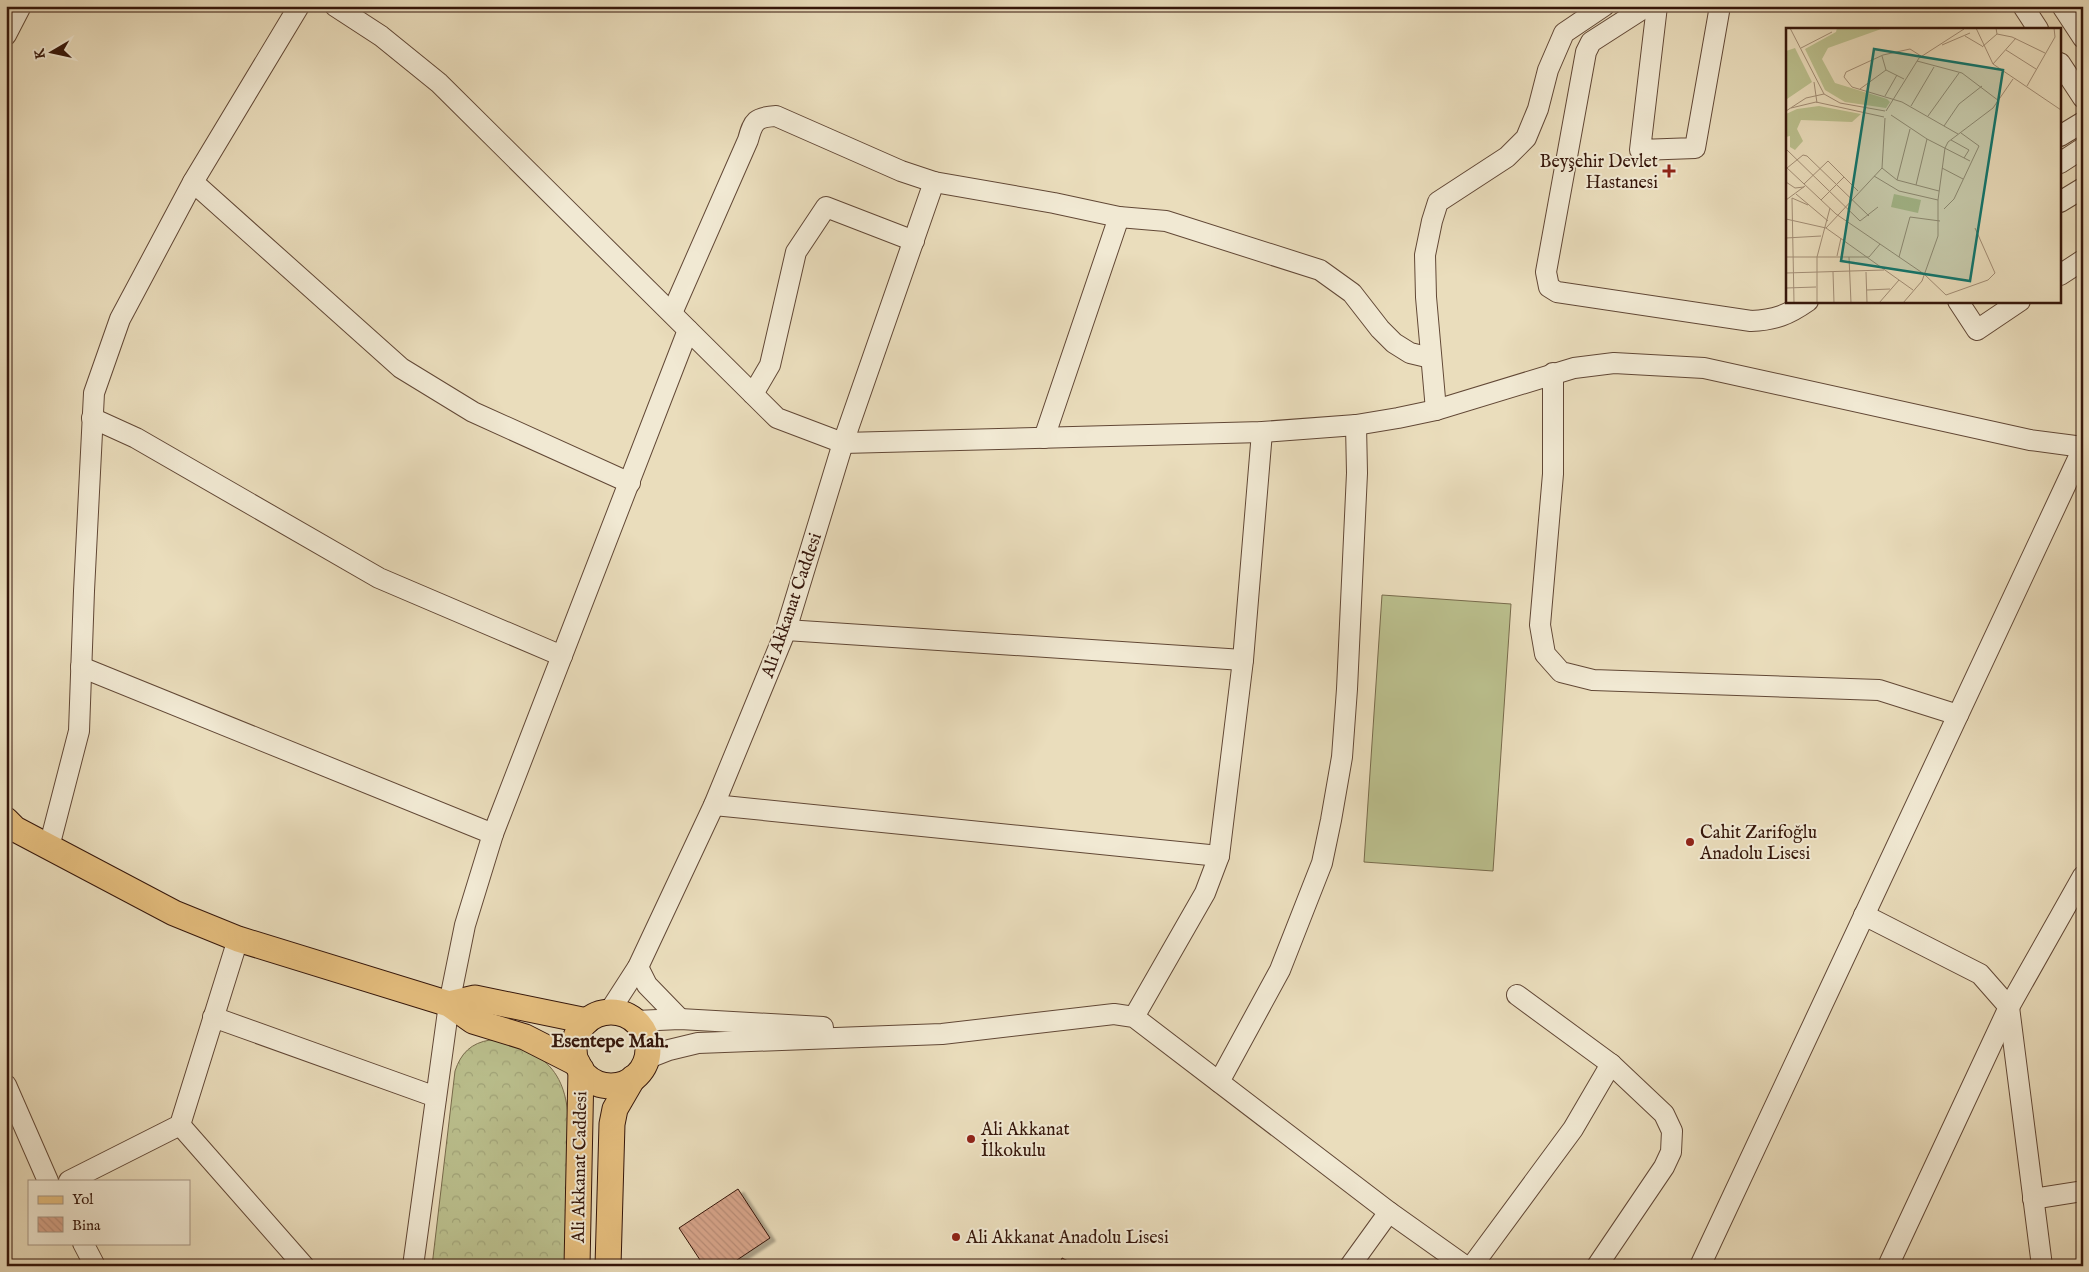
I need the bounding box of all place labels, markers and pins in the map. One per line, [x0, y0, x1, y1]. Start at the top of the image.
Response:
place label: Beyşehir Devlet Hastanesi [1540, 151, 1658, 195]
marker: Beyşehir Devlet Hastanesi [1662, 164, 1676, 178]
place label: Cahit Zarifoğlu Anadolu Lisesi [1699, 822, 1817, 866]
marker: Cahit Zarifoğlu Anadolu Lisesi [1684, 836, 1696, 848]
place label: Ali Akkanat İlkokulu [980, 1119, 1070, 1163]
marker: Ali Akkanat İlkokulu [965, 1133, 977, 1145]
place label: Ali Akkanat Anadolu Lisesi [965, 1227, 1169, 1250]
marker: Ali Akkanat Anadolu Lisesi [950, 1231, 962, 1243]

